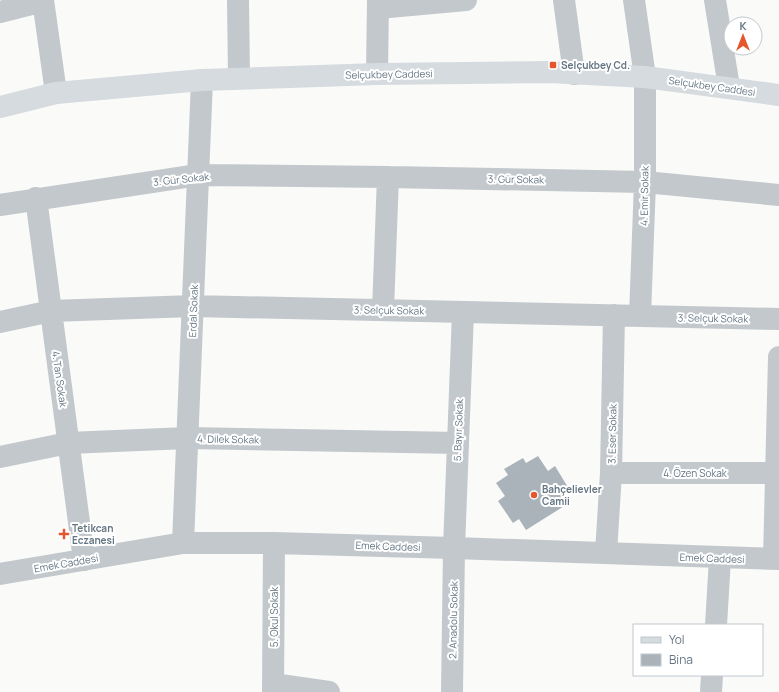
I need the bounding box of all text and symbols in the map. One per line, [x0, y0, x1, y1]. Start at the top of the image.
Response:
north arrow [723, 16, 763, 56]
text: K [739, 18, 747, 33]
place label: Selçukbey Cd. [561, 58, 630, 72]
marker: Selçukbey Cd. [548, 60, 558, 70]
street label: Selçukbey Caddesi [345, 66, 433, 82]
street label: Selçukbey Caddesi [668, 73, 756, 99]
street label: 4. Emir Sokak [636, 165, 652, 226]
street label: 3. Gür Sokak [152, 169, 211, 189]
street label: 3. Gür Sokak [488, 172, 545, 187]
street label: Erdal Sokak [185, 283, 201, 338]
street label: 3. Selçuk Sokak [354, 302, 425, 318]
street label: 3. Selçuk Sokak [678, 310, 749, 326]
street label: 4. Tan Sokak [49, 350, 71, 409]
street label: 5. Bayır Sokak [450, 398, 466, 461]
street label: 3. Eser Sokak [604, 403, 620, 464]
street label: 4. Dilek Sokak [197, 431, 260, 447]
street label: 4. Özen Sokak [663, 466, 728, 480]
place label: Bahçelievler Camii [542, 482, 602, 508]
marker: Bahçelievler Camii [529, 490, 539, 500]
place label: Tetikcan Eczanesi [72, 521, 115, 547]
marker: Tetikcan Eczanesi [59, 529, 69, 539]
street label: Emek Caddesi [355, 538, 421, 554]
street label: Emek Caddesi [33, 550, 99, 576]
street label: Emek Caddesi [679, 550, 745, 566]
street label: 2. Anadolu Sokak [445, 580, 461, 659]
street label: 5. Okul Sokak [267, 586, 281, 647]
legend [633, 624, 763, 676]
text: Yol [669, 631, 685, 648]
text: Bina [669, 651, 693, 668]

